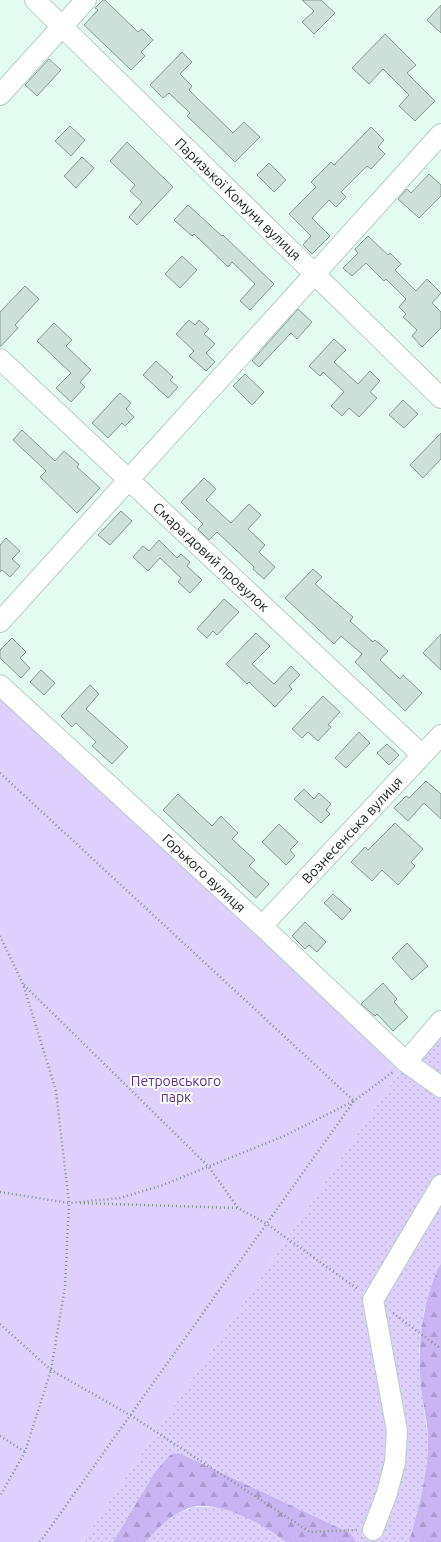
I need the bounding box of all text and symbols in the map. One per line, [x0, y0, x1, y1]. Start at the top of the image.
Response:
street label: Паризької Комуни вулиця [172, 135, 304, 263]
street label: Смарагдовий провулок [150, 499, 272, 615]
street label: Вознесенська вулиця [298, 773, 406, 887]
street label: Горького вулиця [159, 830, 249, 916]
park label: Петровського парк [131, 1073, 221, 1105]

